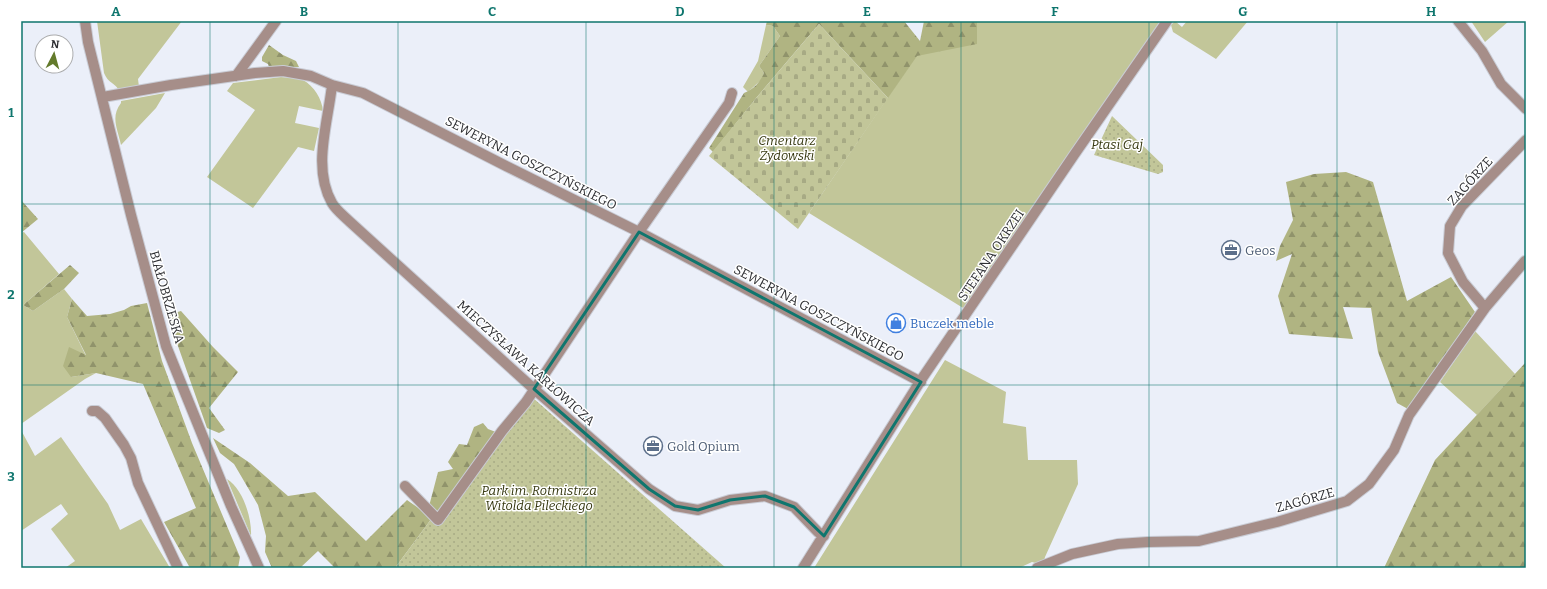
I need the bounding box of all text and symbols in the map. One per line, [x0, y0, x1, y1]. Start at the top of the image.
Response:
text: A [111, 4, 121, 19]
text: B [300, 4, 308, 19]
text: C [488, 4, 496, 19]
text: D [675, 4, 685, 19]
text: E [863, 4, 871, 19]
text: F [1051, 4, 1059, 19]
text: G [1238, 4, 1248, 19]
text: H [1426, 4, 1436, 19]
north arrow [34, 34, 74, 74]
text: N [50, 38, 60, 52]
text: 1 [8, 105, 14, 120]
street label: SEWERYNA GOSZCZYŃSKIEGO [443, 113, 619, 213]
park label: Cmentarz Żydowski [758, 133, 816, 163]
park label: Ptasi Gaj [1091, 137, 1144, 152]
street label: ZAGÓRZE [1444, 154, 1496, 208]
street label: STEFANA OKRZEI [955, 206, 1027, 304]
office icon: Geos [1220, 239, 1242, 261]
place label: Geos [1245, 243, 1275, 258]
street label: BIAŁOBRZESKA [147, 249, 188, 346]
street label: SEWERYNA GOSZCZYŃSKIEGO [731, 262, 907, 364]
text: 2 [7, 287, 15, 302]
street label: MIECZYSŁAWA KARŁOWICZA [454, 297, 598, 429]
shop icon: Buczek meble [885, 312, 907, 334]
place label: Buczek meble [910, 316, 994, 331]
office icon: Gold Opium [642, 435, 664, 457]
place label: Gold Opium [667, 439, 740, 454]
text: 3 [7, 469, 15, 484]
park label: Park im. Rotmistrza Witolda Pileckiego [481, 483, 597, 513]
street label: ZAGÓRZE [1274, 484, 1336, 516]

